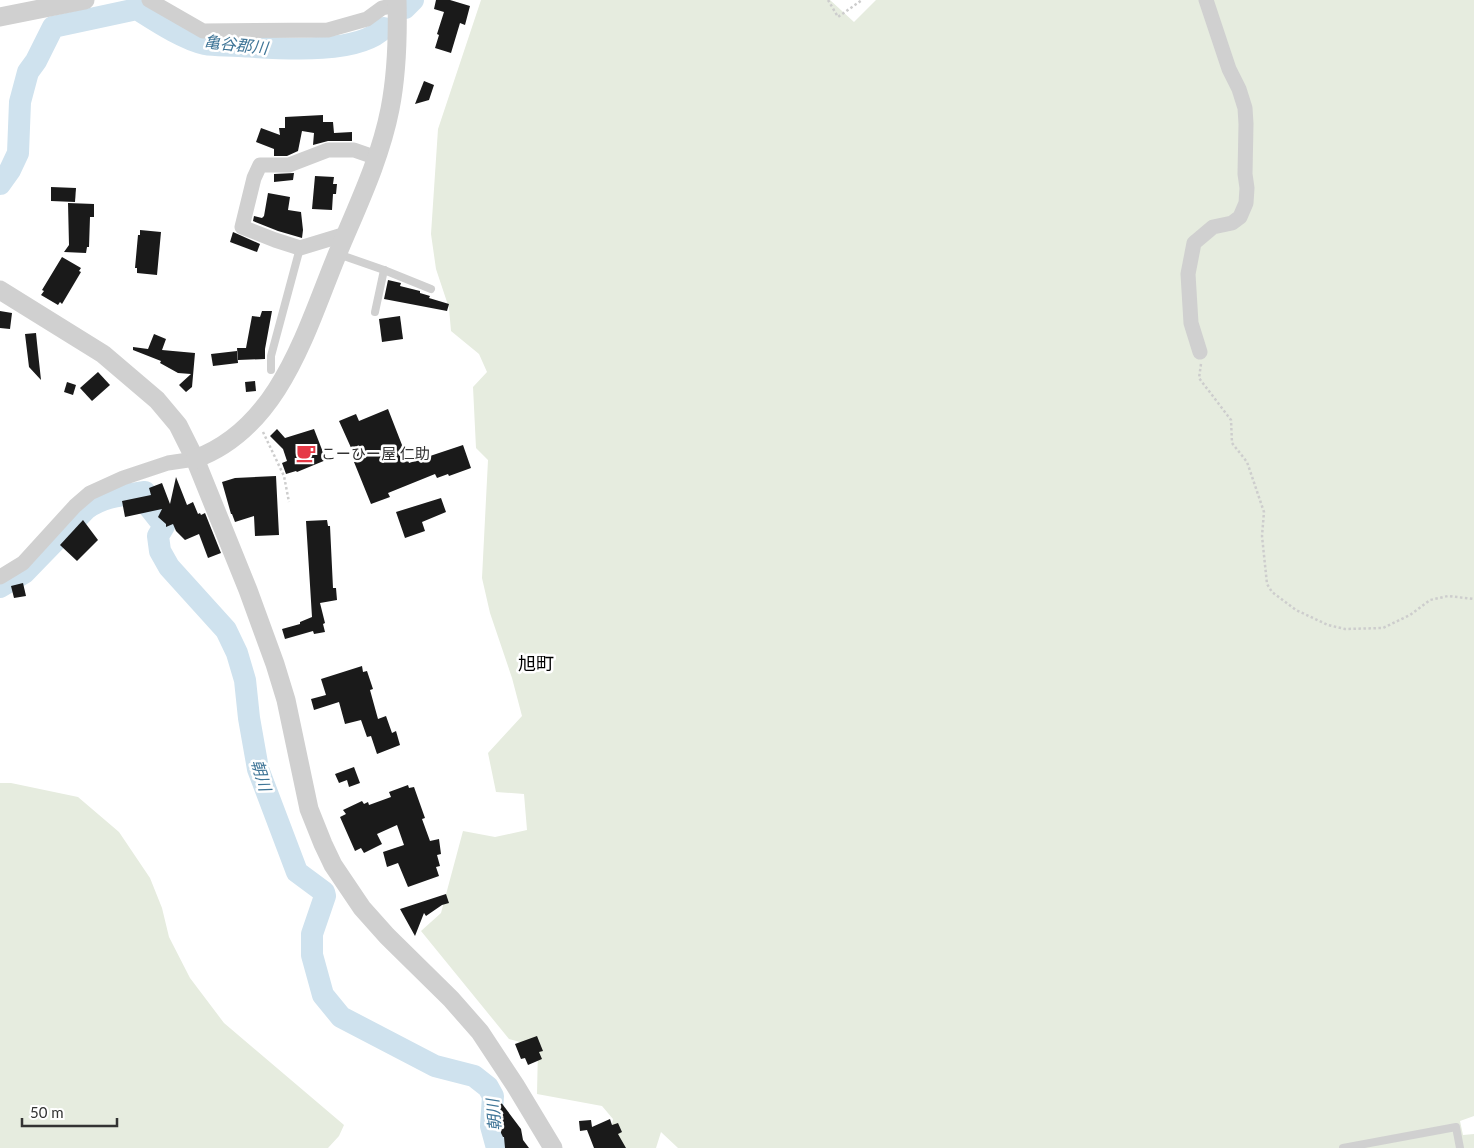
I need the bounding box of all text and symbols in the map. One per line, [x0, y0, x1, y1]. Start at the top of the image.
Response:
water label: 亀谷郡川 [203, 31, 271, 57]
cafe icon: こーひー屋 仁助 [295, 442, 317, 464]
place label: こーひー屋 仁助 [321, 444, 430, 462]
district label: 旭町 [518, 652, 554, 674]
water label: 朝川 [248, 757, 276, 795]
scale bar [22, 1096, 118, 1128]
water label: 朝川 [482, 1096, 504, 1132]
text: 50 m [30, 1103, 64, 1121]

